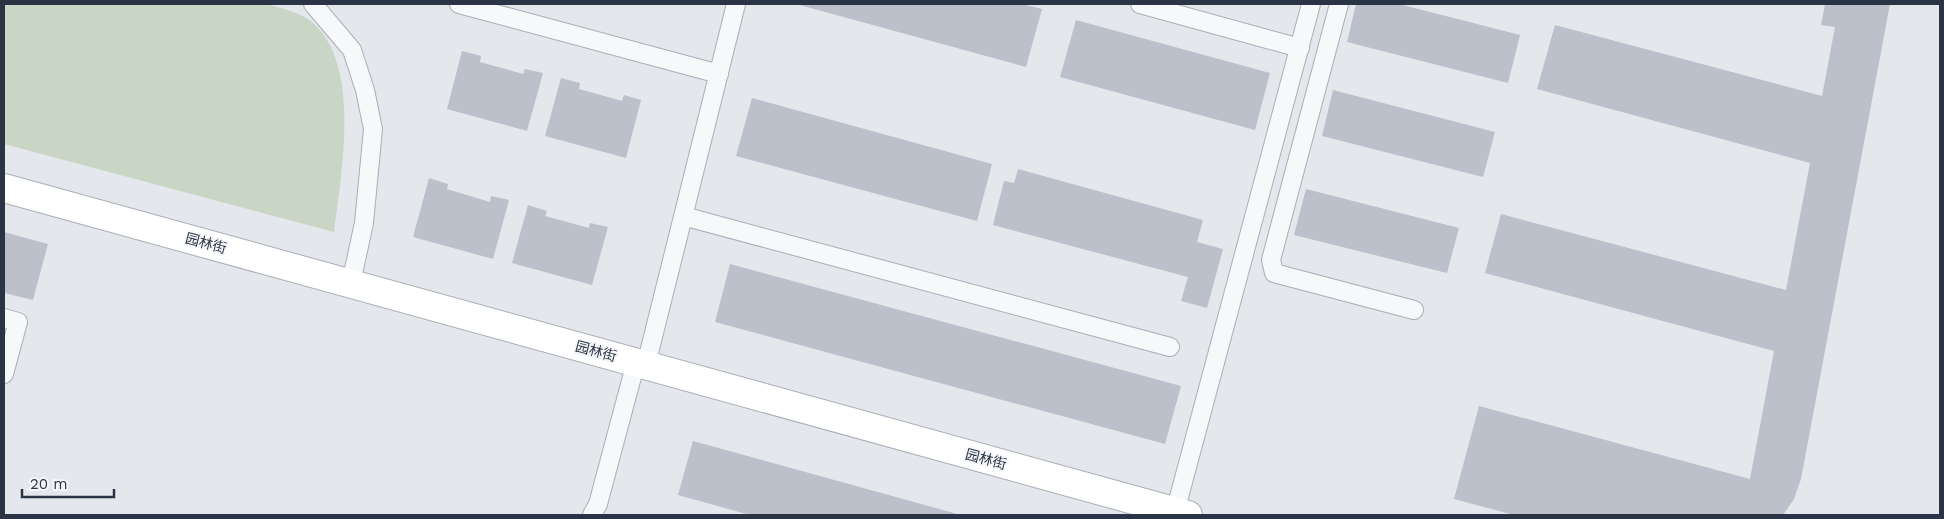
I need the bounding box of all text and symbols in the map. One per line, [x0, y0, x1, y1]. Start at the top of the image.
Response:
street label: 园林街 [184, 230, 228, 256]
street label: 园林街 [574, 338, 618, 364]
street label: 园林街 [964, 446, 1008, 472]
scale bar [22, 466, 115, 498]
text: 20 m [30, 475, 68, 493]

